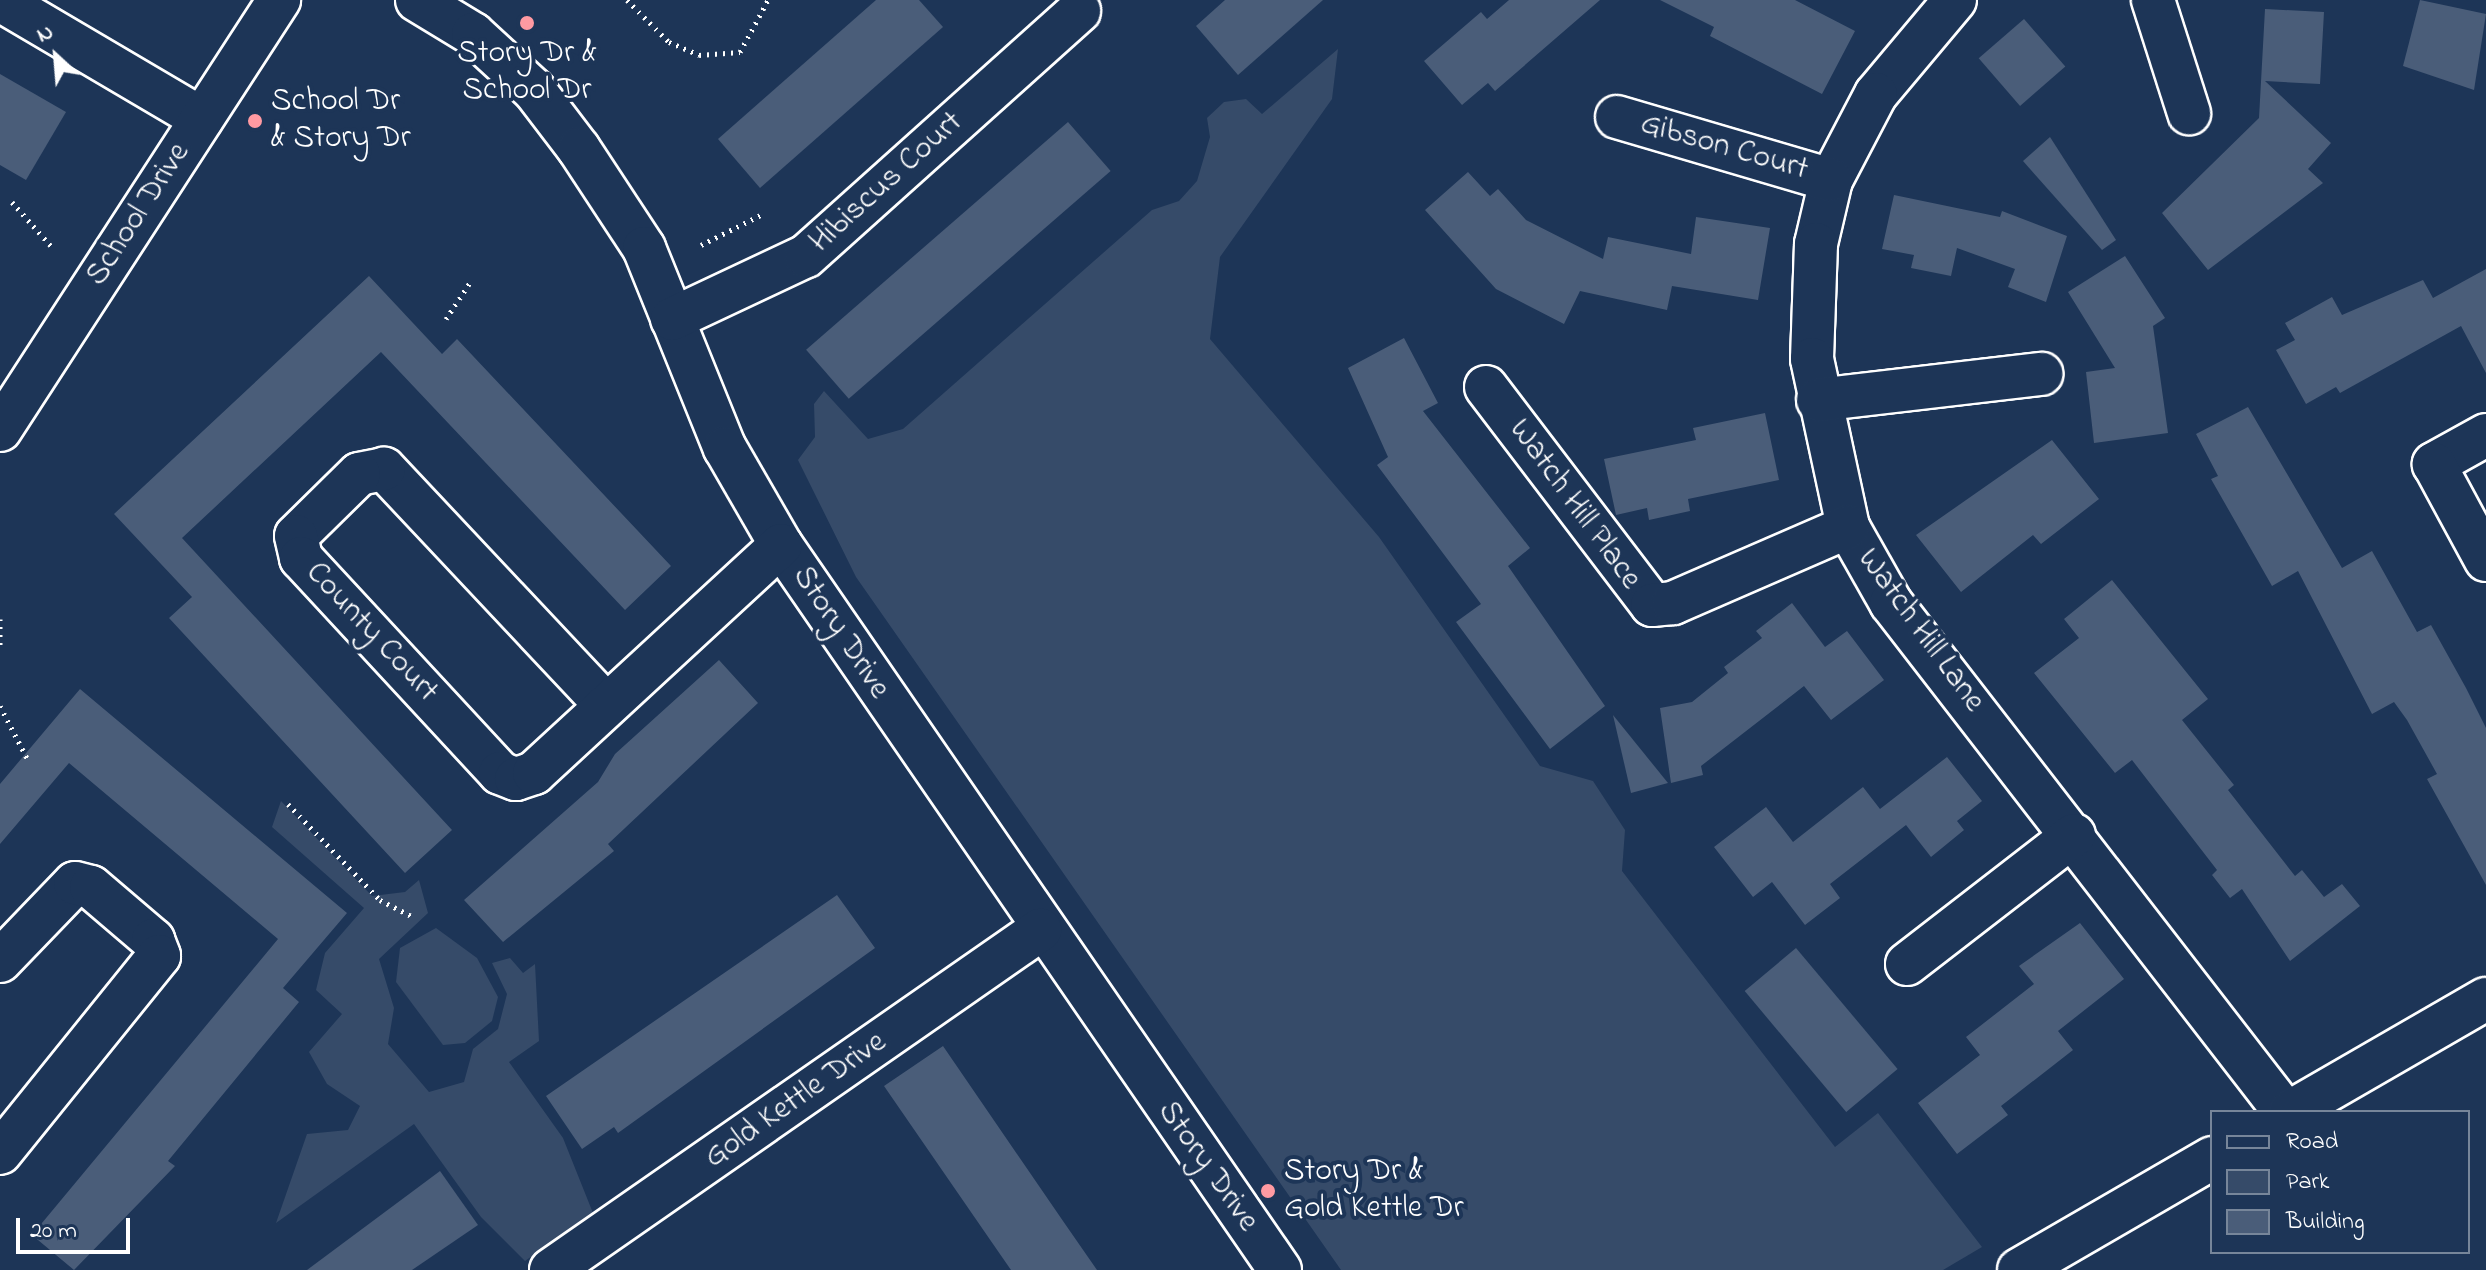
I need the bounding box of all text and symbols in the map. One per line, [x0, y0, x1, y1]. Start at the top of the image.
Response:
marker: Story Dr & School Dr [518, 14, 536, 32]
north arrow [16, 16, 96, 96]
text: N [32, 17, 59, 52]
place label: Story Dr & School Dr [457, 36, 597, 111]
place label: School Dr & Story Dr [271, 84, 411, 159]
street label: Hibiscus Court [802, 104, 972, 262]
street label: Gibson Court [1636, 106, 1812, 190]
marker: School Dr & Story Dr [246, 112, 264, 130]
street label: School Drive [79, 136, 199, 294]
street label: Watch Hill Place [1499, 412, 1649, 598]
street label: Watch Hill Lane [1848, 542, 1992, 720]
street label: County Court [296, 555, 446, 711]
street label: Story Drive [783, 559, 897, 707]
street label: Gold Kettle Drive [698, 1024, 894, 1178]
street label: Story Drive [1148, 1094, 1266, 1240]
legend [2210, 1110, 2470, 1254]
text: Road [2286, 1125, 2338, 1160]
place label: Story Dr & Gold Kettle Dr [1284, 1154, 1464, 1229]
text: Park [2286, 1165, 2329, 1200]
marker: Story Dr & Gold Kettle Dr [1259, 1182, 1277, 1200]
scale bar [20, 1202, 134, 1252]
text: Building [2286, 1205, 2365, 1240]
text: 20 m [30, 1214, 77, 1249]

